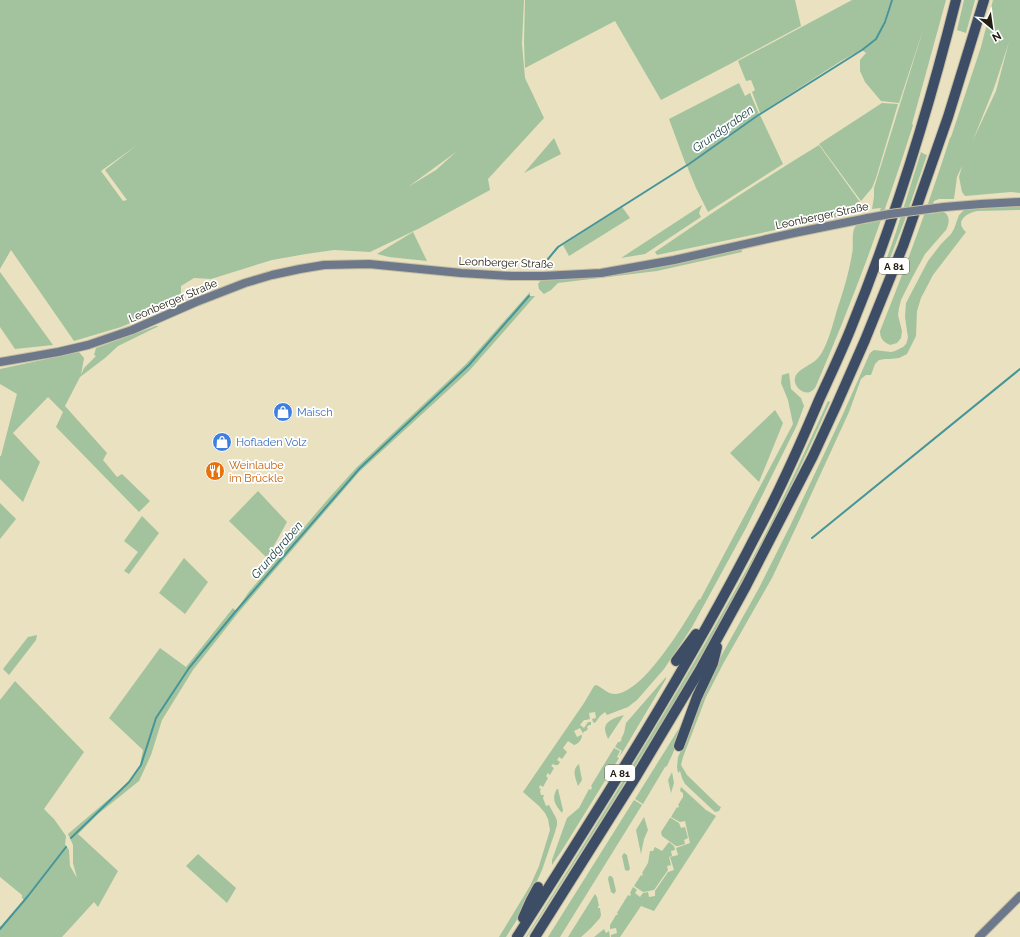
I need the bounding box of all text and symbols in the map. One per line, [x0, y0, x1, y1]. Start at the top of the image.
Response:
north arrow [972, 8, 1012, 48]
text: N [990, 29, 1003, 44]
water label: Grundgraben [690, 103, 757, 155]
street label: Leonberger Straße [774, 200, 870, 232]
street label: Leonberger Straße [458, 255, 554, 271]
road number: A 81 [879, 258, 909, 274]
street label: Leonberger Straße [127, 276, 220, 326]
shop icon: Maisch [272, 401, 294, 423]
place label: Maisch [297, 406, 333, 419]
shop icon: Hofladen Volz [211, 431, 233, 453]
place label: Hofladen Volz [236, 436, 307, 449]
place label: Weinlaube im Brückle [229, 459, 284, 485]
restaurant icon: Weinlaube im Brückle [204, 460, 226, 482]
water label: Grundgraben [248, 518, 306, 582]
road number: A 81 [605, 765, 635, 781]

